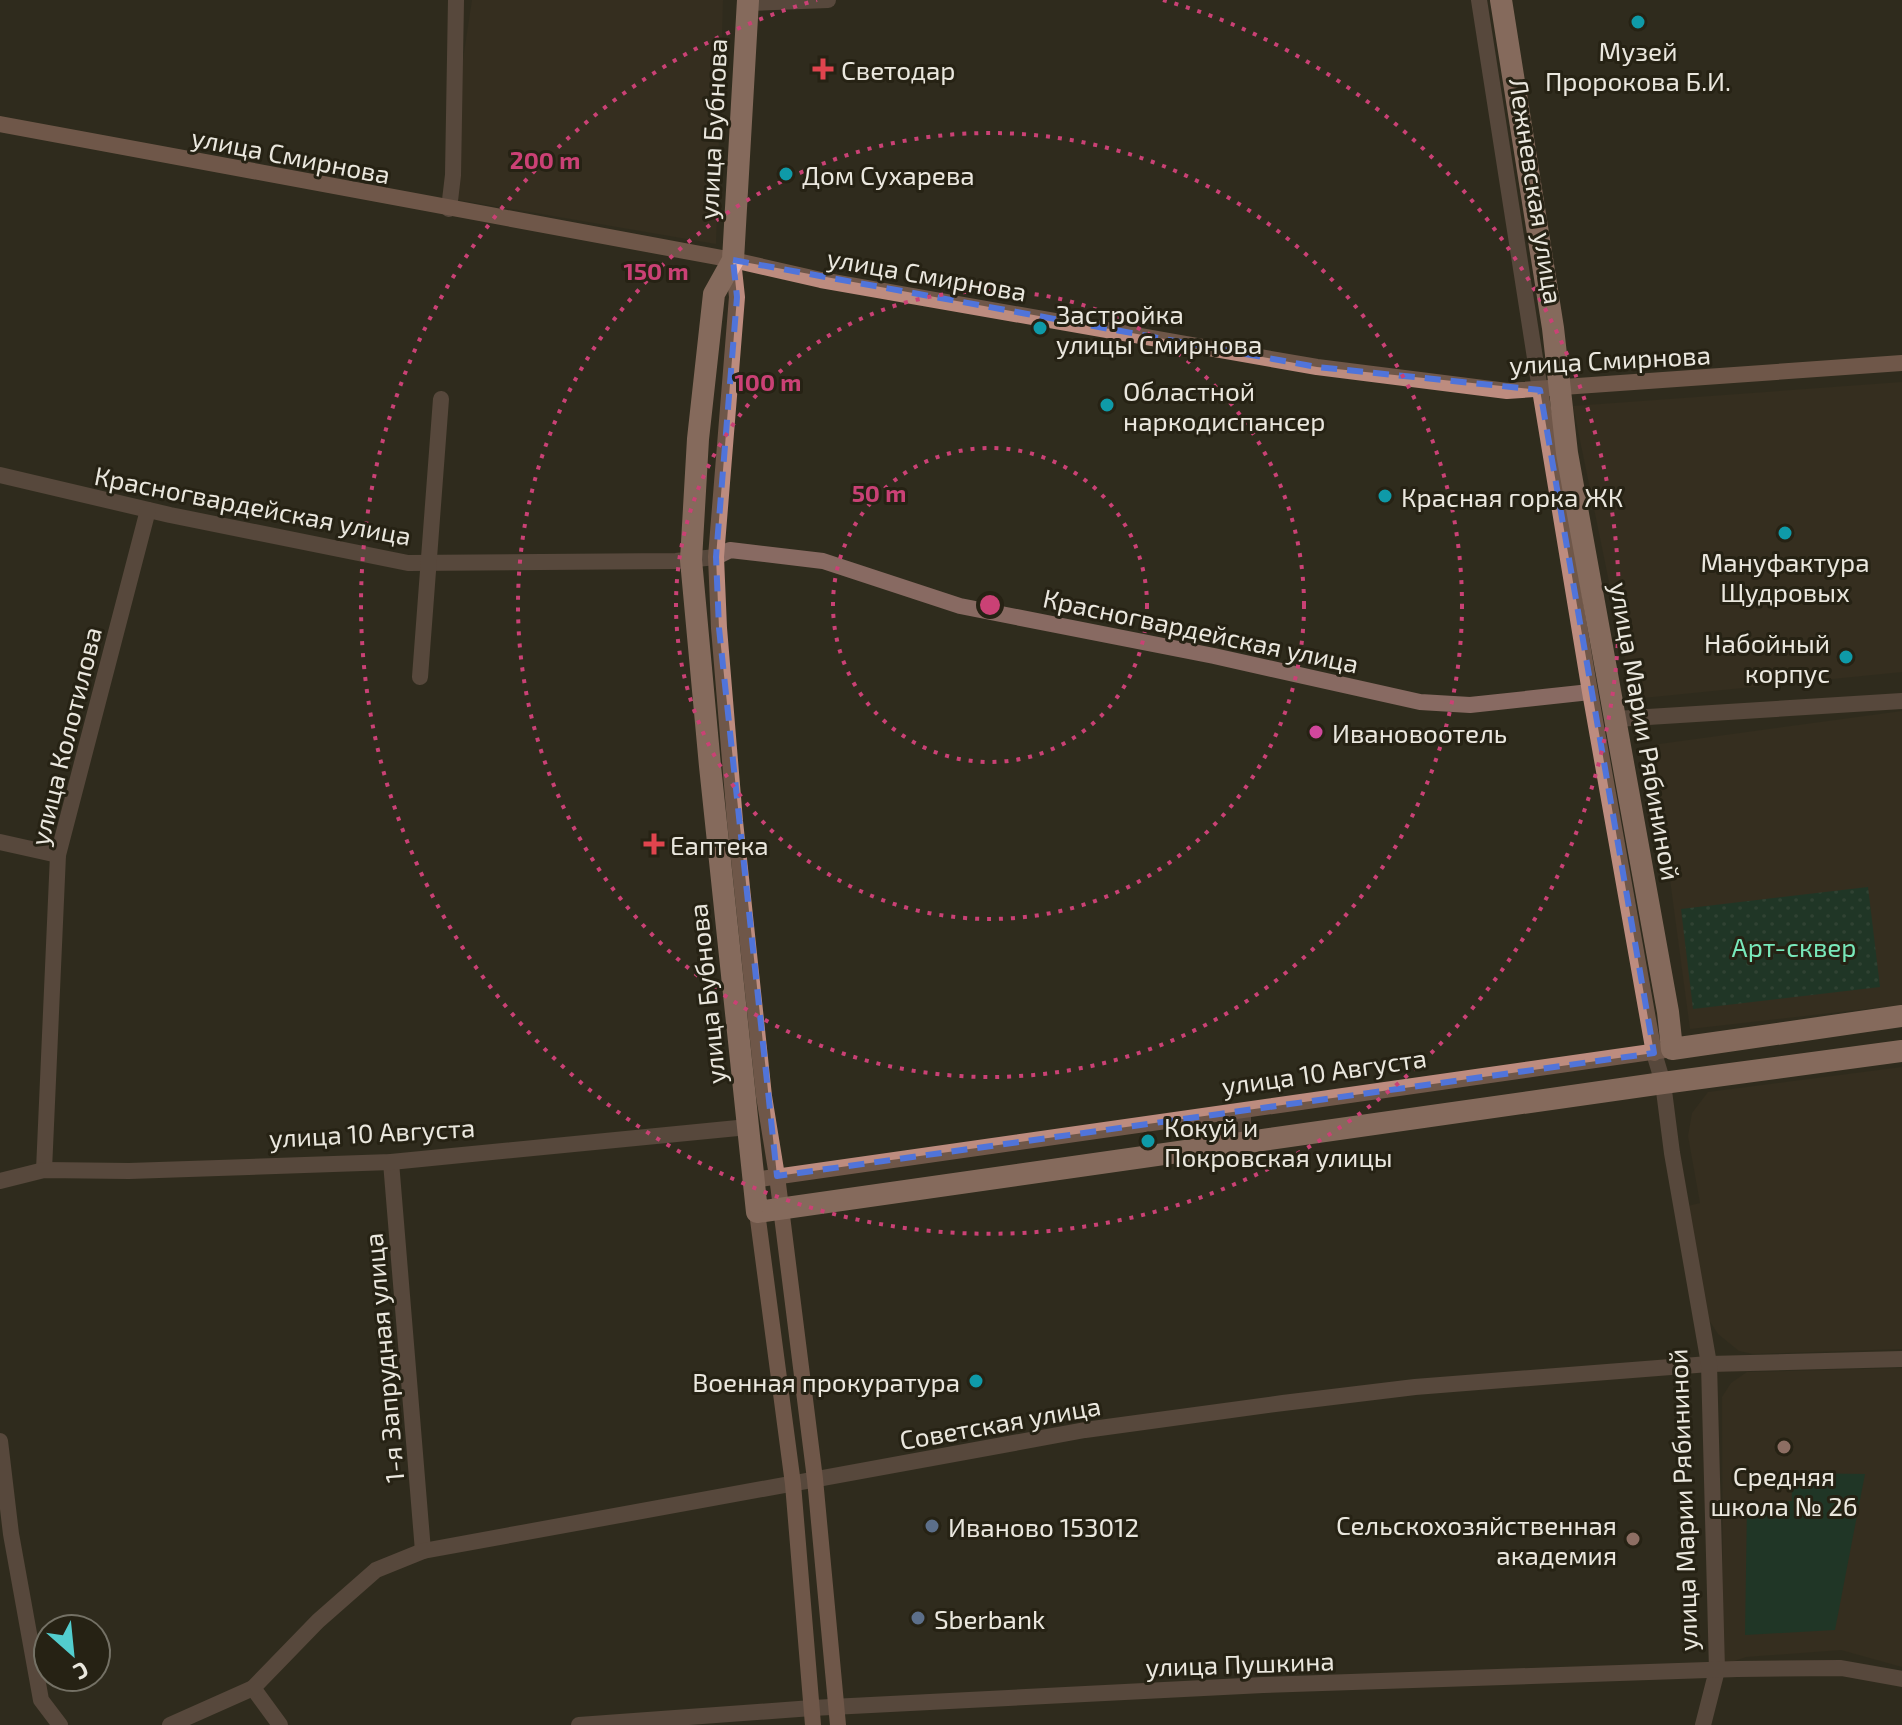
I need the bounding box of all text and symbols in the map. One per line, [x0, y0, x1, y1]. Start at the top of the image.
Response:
marker: Музей Пророкова Б.И. [1629, 13, 1647, 31]
place label: Музей Пророкова Б.И. [1545, 35, 1731, 96]
street label: улица Бубнова [692, 38, 733, 220]
place label: Светодар [841, 54, 956, 85]
marker: Светодар [812, 58, 834, 80]
street label: Лежневская улица [1503, 76, 1570, 306]
street label: улица Смирнова [189, 121, 393, 190]
text: 200 m [510, 145, 580, 174]
place label: Дом Сухарева [802, 159, 975, 191]
marker: Дом Сухарева [777, 165, 795, 183]
street label: улица Смирнова [825, 241, 1029, 308]
text: 150 m [623, 256, 689, 285]
place label: Застройка улицы Смирнова [1056, 298, 1262, 360]
marker: Застройка улицы Смирнова [1031, 319, 1049, 337]
street label: улица Смирнова [1508, 338, 1712, 381]
text: 100 m [735, 367, 801, 396]
place label: Областной наркодиспансер [1123, 375, 1326, 436]
marker: Областной наркодиспансер [1098, 396, 1116, 414]
street label: Красногвардейская улица [92, 459, 414, 552]
text: 50 m [852, 478, 906, 507]
place label: Красная горка ЖК [1401, 481, 1623, 512]
marker: Красная горка ЖК [1376, 487, 1394, 505]
marker: Мануфактура Щудровых [1776, 524, 1794, 542]
place label: Мануфактура Щудровых [1700, 546, 1870, 608]
street label: улица Марии Рябининой [1603, 579, 1688, 883]
street label: Красногвардейская улица [1040, 581, 1362, 680]
centre of rings [976, 591, 1004, 619]
street label: улица Колотилова [23, 624, 108, 849]
place label: Набойный корпус [1704, 627, 1830, 689]
marker: Набойный корпус [1837, 648, 1855, 666]
place label: Ивановоотель [1332, 717, 1507, 748]
marker: Ивановоотель [1307, 723, 1325, 741]
place label: Еаптека [670, 829, 769, 860]
marker: Еаптека [645, 835, 663, 853]
street label: улица Бубнова [681, 902, 732, 1086]
park label: Арт-сквер [1731, 931, 1857, 962]
street label: улица 10 Августа [1220, 1041, 1428, 1102]
street label: улица 10 Августа [268, 1111, 476, 1154]
place label: Кокуй и Покровская улицы [1164, 1111, 1393, 1173]
marker: Кокуй и Покровская улицы [1139, 1132, 1157, 1150]
street label: 1-я Запрудная улица [357, 1232, 410, 1484]
street label: улица Марии Рябининой [1661, 1348, 1704, 1652]
place label: Военная прокуратура [692, 1366, 960, 1398]
marker: Военная прокуратура [967, 1372, 985, 1390]
street label: Советская улица [897, 1389, 1103, 1456]
marker: Средняя школа № 26 [1775, 1438, 1793, 1456]
place label: Средняя школа № 26 [1710, 1460, 1858, 1521]
place label: Сельскохозяйственная академия [1336, 1509, 1617, 1570]
place label: Иваново 153012 [948, 1511, 1139, 1542]
marker: Иваново 153012 [923, 1517, 941, 1535]
marker: Сельскохозяйственная академия [1624, 1530, 1642, 1548]
place label: Sberbank [934, 1603, 1045, 1634]
marker: Sberbank [909, 1609, 927, 1627]
north arrow [32, 1613, 112, 1693]
street label: улица Пушкина [1145, 1644, 1335, 1683]
text: С [70, 1657, 93, 1686]

